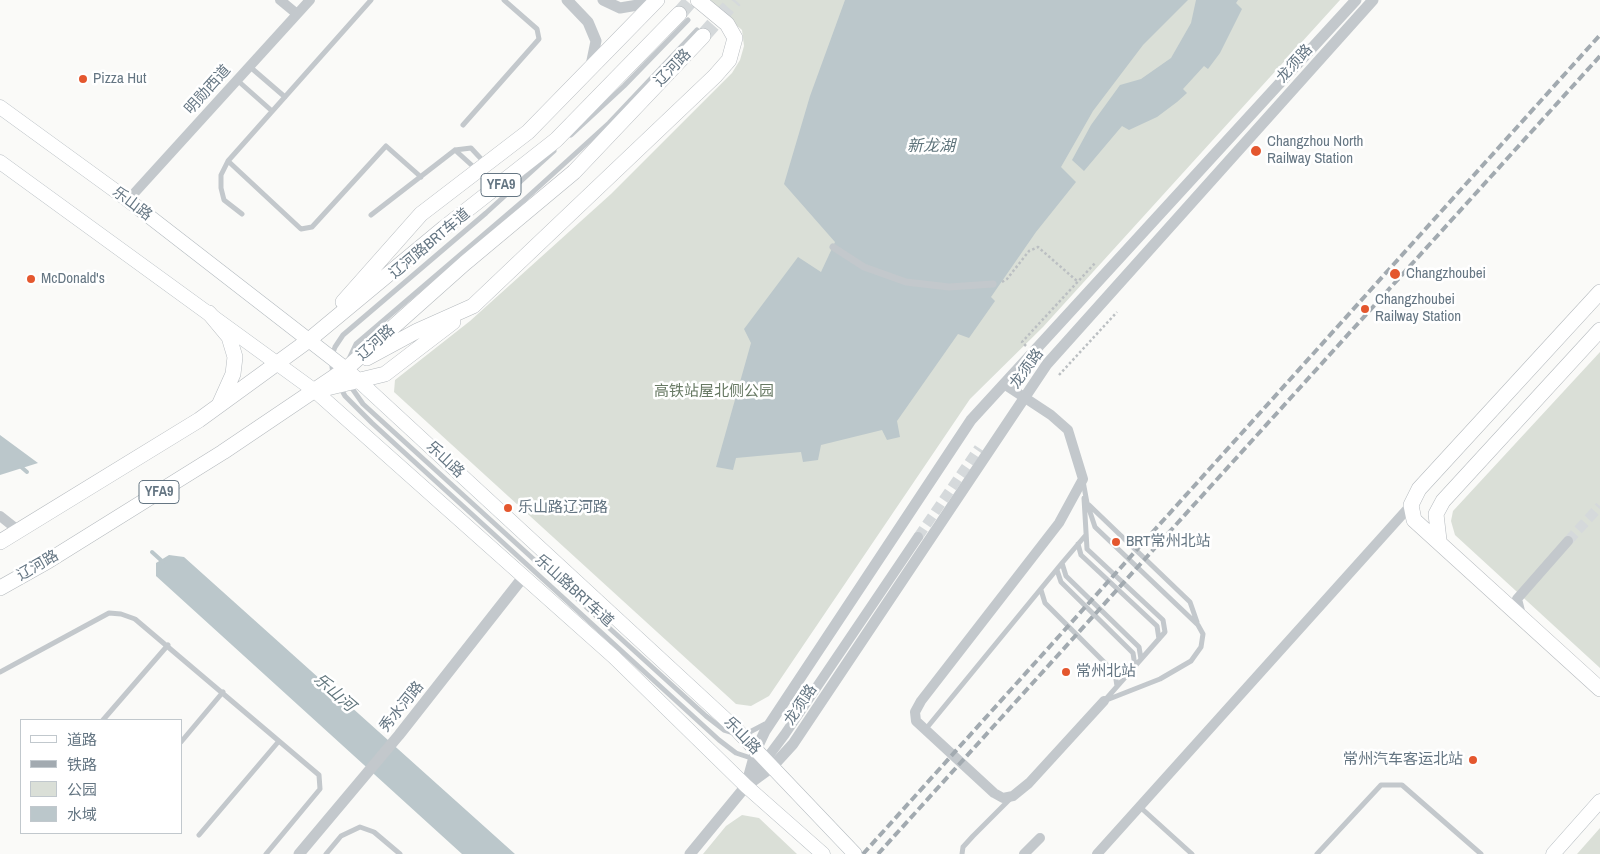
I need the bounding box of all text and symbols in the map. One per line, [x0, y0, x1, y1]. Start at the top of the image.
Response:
street label: 龙须路 [1273, 41, 1317, 87]
street label: 辽河路 [651, 46, 695, 90]
street label: 明勋西道 [181, 62, 235, 118]
place label: Pizza Hut [93, 70, 146, 88]
marker: Pizza Hut [77, 73, 89, 85]
place label: Changzhou North Railway Station [1267, 133, 1363, 168]
water label: 新龙湖 [907, 137, 955, 157]
marker: Changzhou North Railway Station [1249, 144, 1263, 158]
road number: YFA9 [481, 174, 521, 196]
street label: 乐山路 [109, 183, 155, 225]
street label: 辽河路BRT车道 [386, 205, 474, 283]
place label: Changzhoubei [1406, 265, 1486, 283]
marker: Changzhoubei [1388, 267, 1402, 281]
place label: McDonald's [41, 270, 105, 288]
marker: McDonald's [25, 273, 37, 285]
place label: Changzhoubei Railway Station [1375, 291, 1461, 326]
marker: Changzhoubei Railway Station [1359, 303, 1371, 315]
street label: 辽河路 [353, 321, 399, 365]
street label: 龙须路 [1006, 346, 1048, 392]
park label: 高铁站屋北侧公园 [654, 383, 774, 401]
street label: 乐山路 [422, 438, 468, 482]
road number: YFA9 [139, 481, 179, 504]
place label: 乐山路辽河路 [518, 499, 608, 517]
marker: 乐山路辽河路 [502, 502, 514, 514]
place label: BRT常州北站 [1126, 533, 1210, 551]
marker: BRT常州北站 [1110, 536, 1122, 548]
street label: 辽河路 [14, 547, 62, 585]
street label: 乐山路BRT车道 [531, 551, 617, 631]
place label: 常州北站 [1076, 663, 1136, 681]
marker: 常州北站 [1060, 666, 1072, 678]
water label: 乐山河 [310, 670, 358, 716]
street label: 秀水河路 [376, 678, 428, 736]
street label: 龙须路 [781, 681, 821, 729]
street label: 乐山路 [720, 714, 764, 758]
legend [20, 719, 182, 834]
text: 道路 [67, 729, 97, 750]
place label: 常州汽车客运北站 [1343, 751, 1463, 769]
text: 铁路 [67, 754, 97, 775]
marker: 常州汽车客运北站 [1467, 754, 1479, 766]
text: 公园 [67, 779, 97, 800]
text: 水域 [67, 804, 97, 825]

